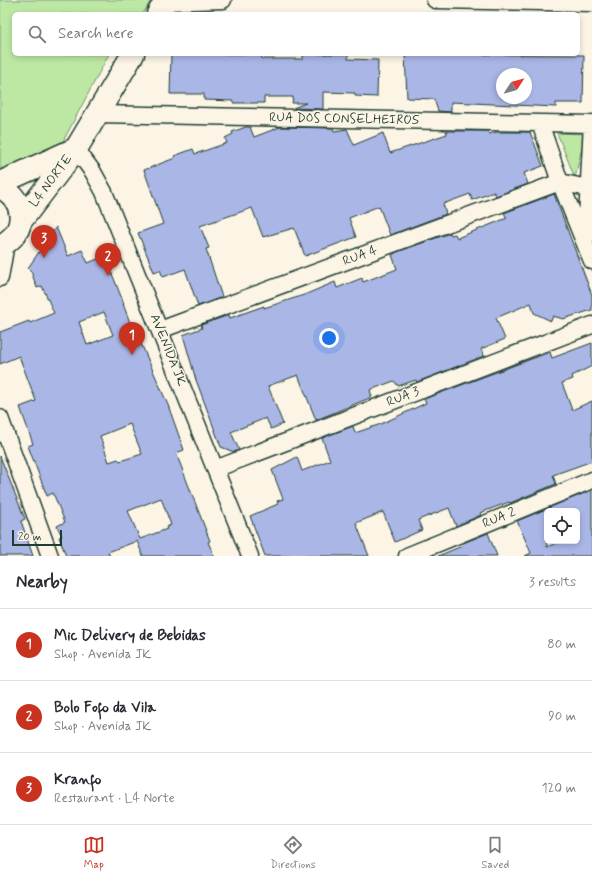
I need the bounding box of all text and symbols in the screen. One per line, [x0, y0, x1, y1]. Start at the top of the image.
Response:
search box [12, 12, 580, 56]
icon: search [26, 23, 48, 45]
text: Search here [58, 24, 134, 44]
north arrow [496, 68, 532, 104]
street label: RUA DOS CONSELHEIROS [269, 109, 420, 129]
street label: L4 NORTE [26, 151, 76, 211]
pin: 3 [31, 225, 57, 258]
street label: RUA 4 [340, 242, 380, 270]
pin: 2 [95, 243, 121, 276]
street label: AVENIDA JK [146, 311, 190, 389]
pin: 1 [119, 322, 145, 355]
your location [319, 328, 339, 348]
street label: RUA 3 [384, 383, 422, 411]
street label: RUA 2 [480, 503, 519, 532]
map controls [544, 508, 580, 544]
button: locate [544, 508, 580, 544]
scale bar [12, 528, 62, 547]
text: 20 m [18, 530, 41, 544]
text: Nearby [16, 571, 68, 593]
text: 3 results [529, 574, 576, 591]
text: Mic Delivery de Bebidas [54, 626, 206, 646]
text: 1 [26, 636, 32, 653]
text: 80 m [547, 636, 576, 653]
text: Shop · Avenida JK [54, 646, 151, 663]
text: Bolo Fofo da Vila [54, 698, 156, 718]
text: 2 [26, 708, 32, 725]
text: 90 m [548, 708, 576, 725]
text: Shop · Avenida JK [54, 718, 151, 735]
text: Kranfo [54, 770, 101, 790]
text: 3 [26, 780, 32, 797]
text: 120 m [542, 780, 576, 797]
text: Restaurant · L4 Norte [54, 790, 175, 807]
tab: Map [83, 834, 105, 872]
tab: Directions [270, 834, 316, 872]
tab: Saved [481, 834, 509, 872]

